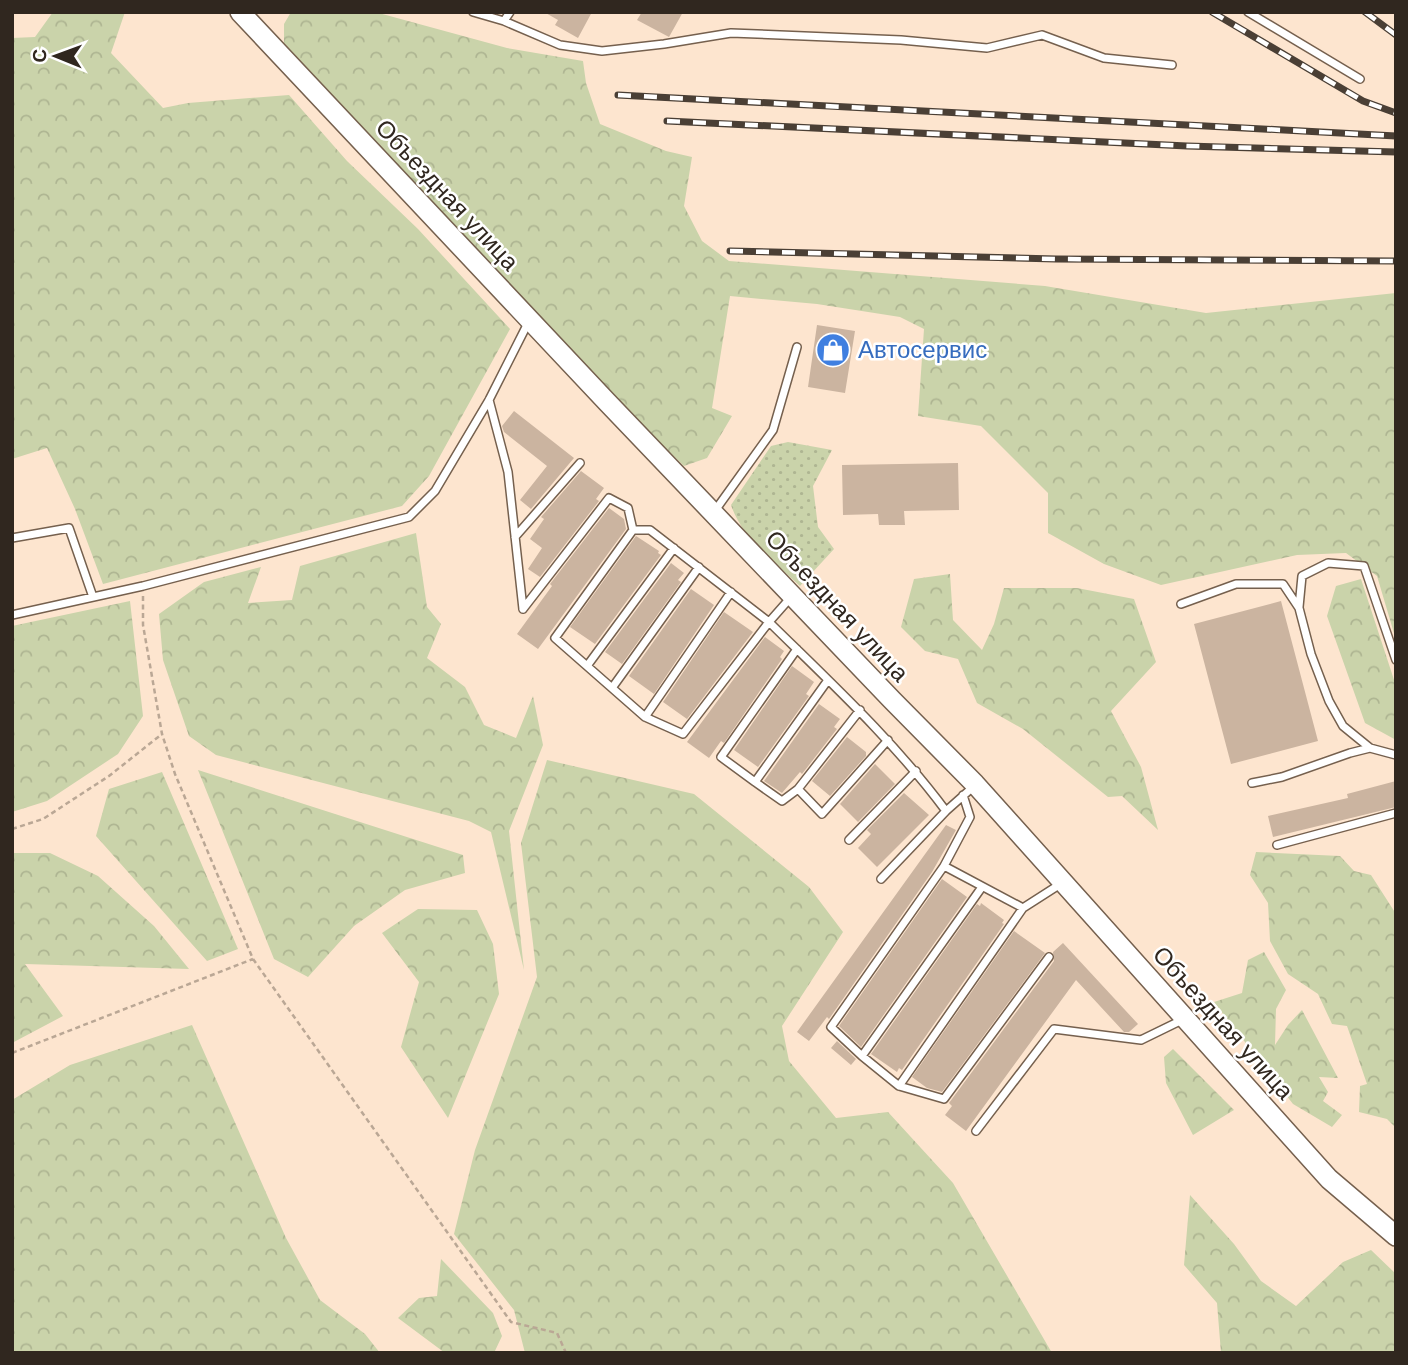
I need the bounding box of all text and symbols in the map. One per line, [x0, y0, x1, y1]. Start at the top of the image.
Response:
north arrow [21, 21, 91, 91]
text: С [29, 48, 50, 63]
street label: Объездная улица [371, 114, 525, 276]
shop icon: Автосервис [814, 331, 852, 369]
place label: Автосервис [858, 336, 987, 363]
street label: Объездная улица [761, 525, 915, 687]
street label: Объездная улица [1148, 941, 1299, 1105]

